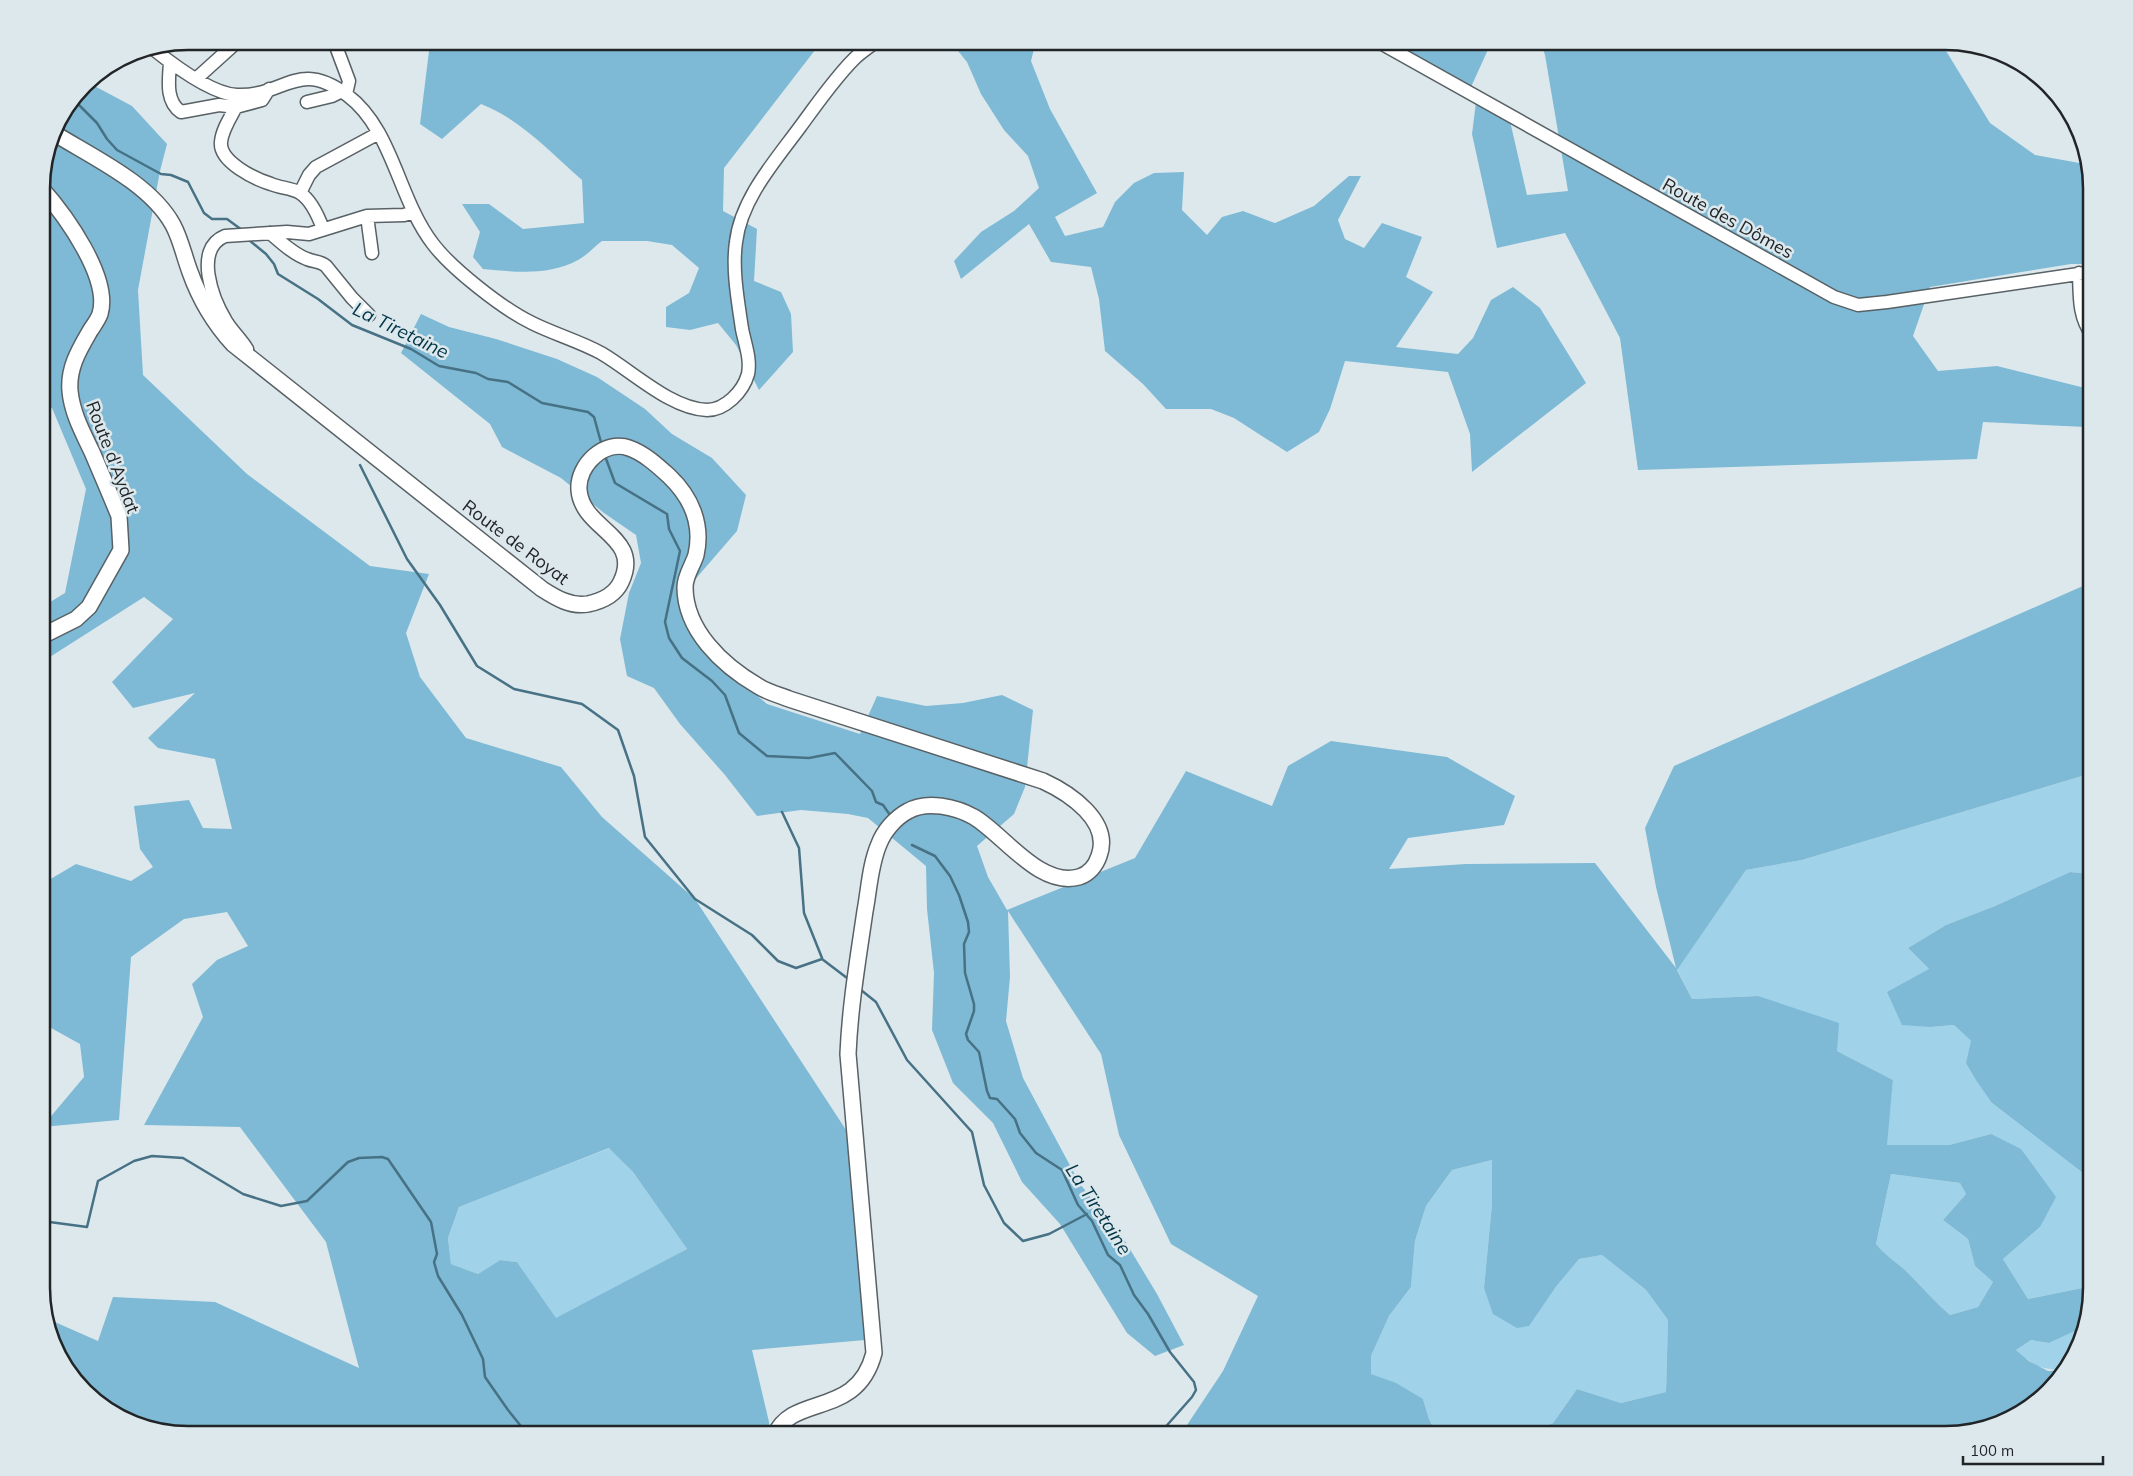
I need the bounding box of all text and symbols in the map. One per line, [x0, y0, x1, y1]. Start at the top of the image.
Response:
street label: Route des Dômes [1659, 173, 1798, 264]
water label: La Tiretaine [349, 296, 453, 364]
street label: Route d'Aydat [81, 398, 145, 516]
street label: Route de Royat [458, 494, 574, 590]
water label: La Tiretaine [1061, 1159, 1137, 1259]
scale bar [1963, 1434, 2103, 1466]
text: 100 m [1970, 1441, 2014, 1460]

